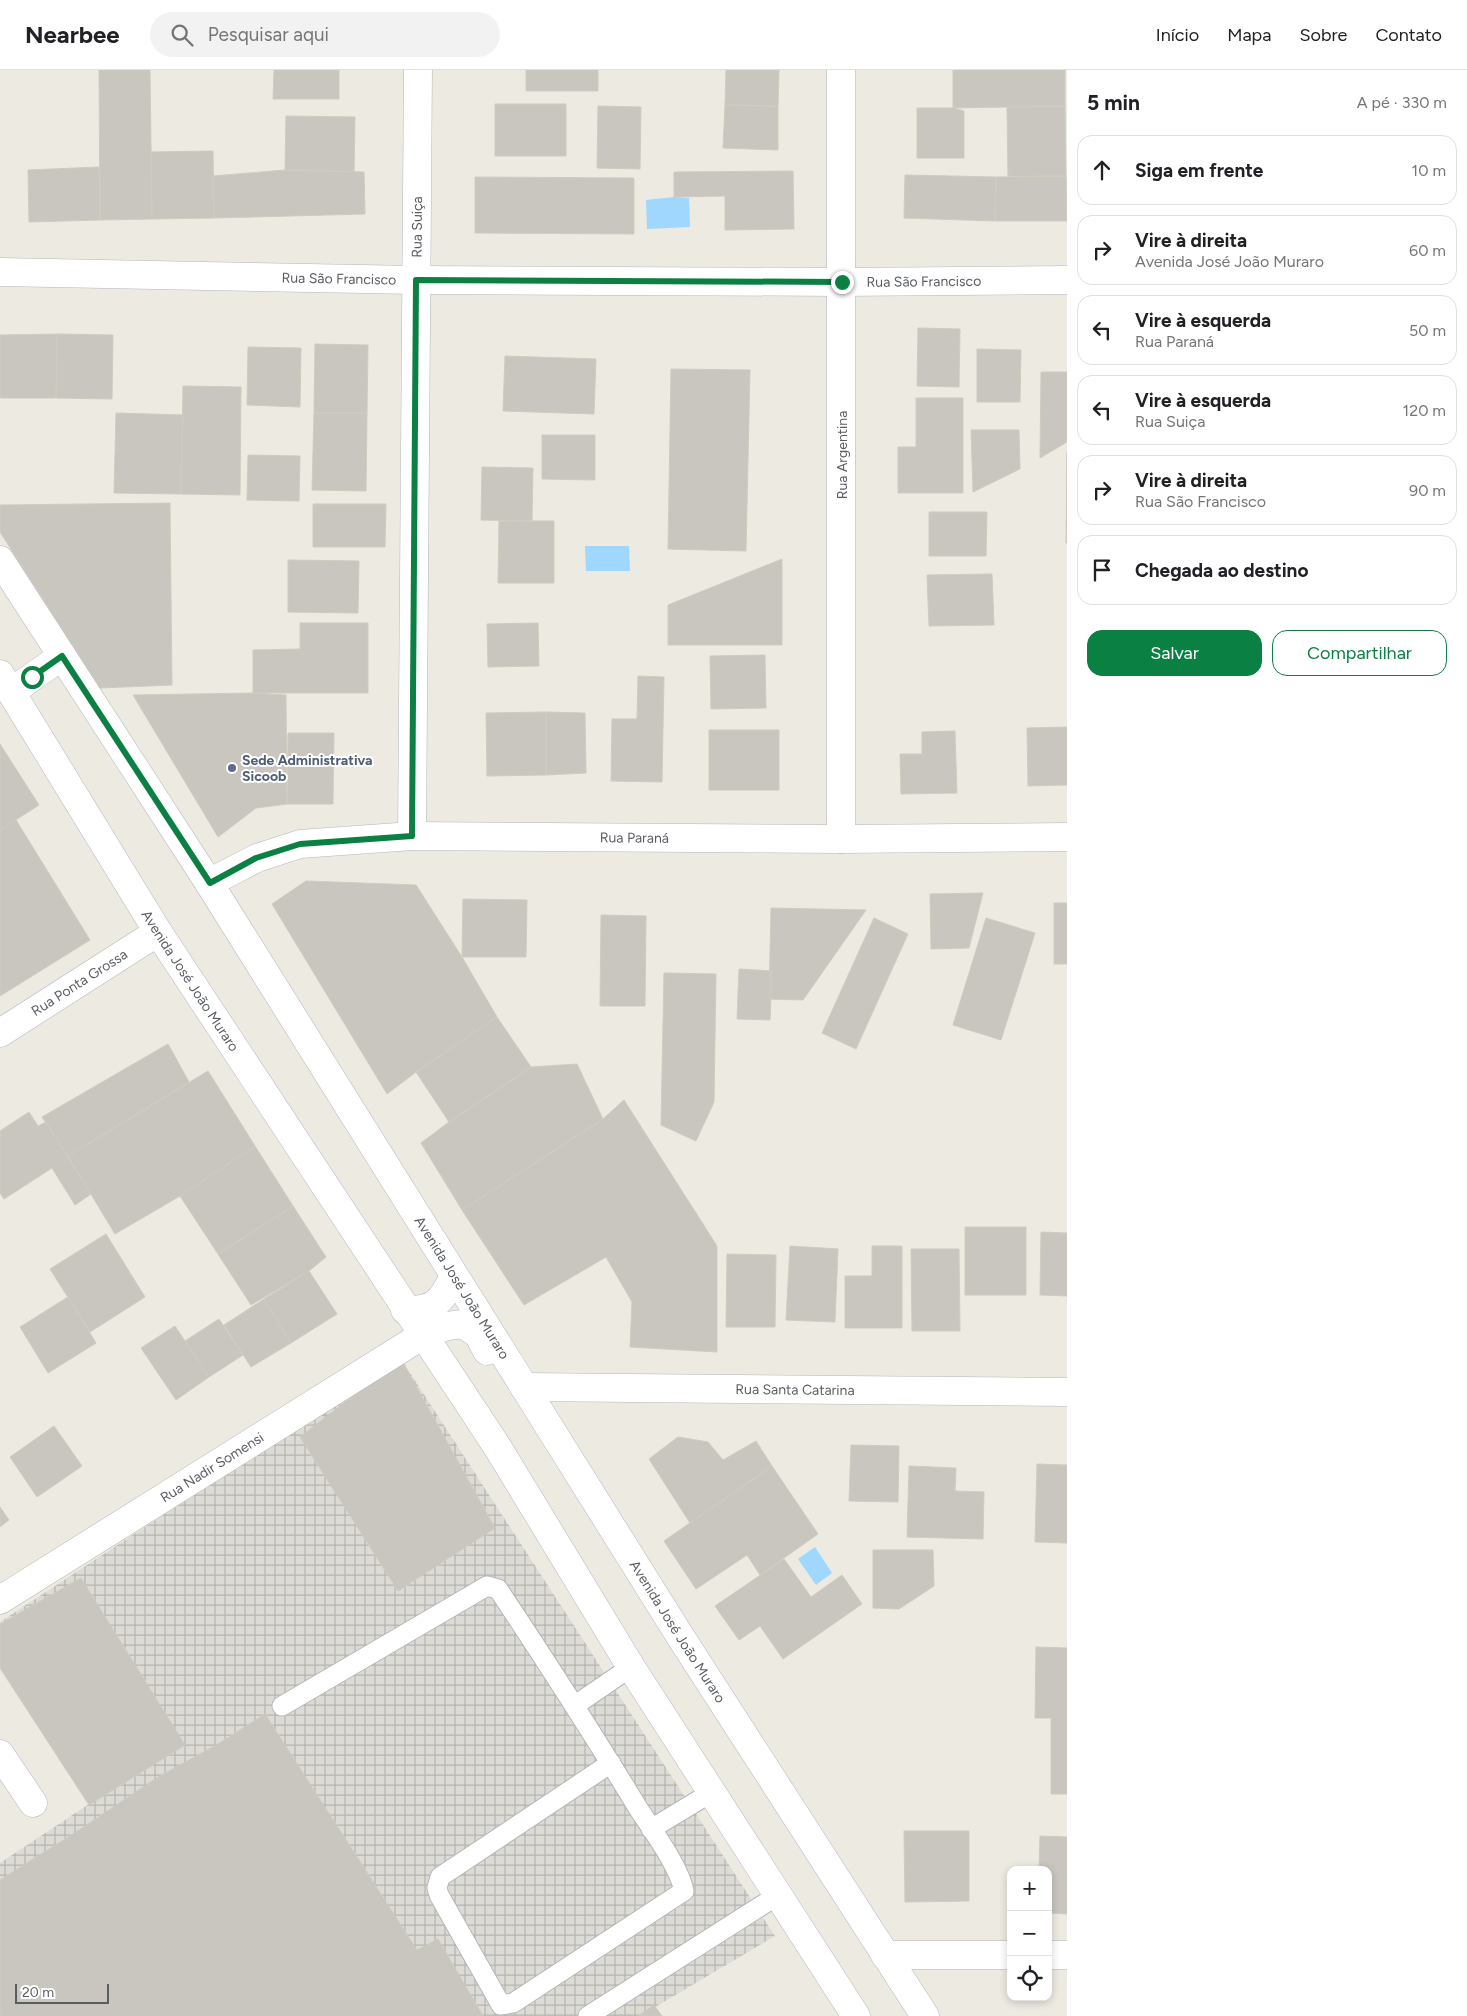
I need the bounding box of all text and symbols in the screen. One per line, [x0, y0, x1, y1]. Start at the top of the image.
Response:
search box [150, 12, 500, 57]
text: Nearbee [25, 20, 120, 49]
icon: search [168, 21, 196, 49]
text: Pesquisar aqui [208, 23, 329, 46]
text: Início [1156, 24, 1199, 46]
text: Mapa [1227, 24, 1271, 46]
text: Sobre [1299, 24, 1347, 46]
text: Contato [1375, 24, 1442, 46]
text: 5 min [1087, 90, 1140, 115]
text: A pé · 330 m [1357, 93, 1447, 112]
icon: ahead [1088, 156, 1116, 184]
text: Siga em frente [1135, 159, 1263, 182]
text: 10 m [1412, 161, 1446, 180]
street label: Rua Suiça [408, 196, 426, 258]
text: Vire à direita [1135, 229, 1247, 252]
icon: right [1088, 236, 1116, 264]
text: 60 m [1409, 241, 1446, 260]
text: Avenida José João Muraro [1135, 252, 1324, 271]
street label: Rua São Francisco [281, 269, 396, 288]
route end [831, 271, 854, 294]
street label: Rua São Francisco [866, 272, 981, 290]
text: Vire à esquerda [1135, 309, 1271, 332]
icon: left [1088, 316, 1116, 344]
text: 50 m [1409, 321, 1446, 340]
text: Rua Paraná [1135, 332, 1214, 351]
text: Vire à esquerda [1135, 389, 1271, 412]
icon: left [1088, 396, 1116, 424]
text: 120 m [1403, 401, 1446, 420]
street label: Rua Argentina [834, 411, 851, 499]
text: Rua Suiça [1135, 412, 1205, 431]
text: Vire à direita [1135, 469, 1247, 492]
icon: right [1088, 476, 1116, 504]
text: 90 m [1409, 481, 1446, 500]
text: Rua São Francisco [1135, 492, 1266, 511]
icon: arrive [1088, 556, 1116, 584]
text: Chegada ao destino [1135, 559, 1308, 582]
button: Salvar [1087, 630, 1262, 676]
button: Compartilhar [1272, 630, 1447, 676]
route start [21, 666, 44, 689]
place label: Sede Administrativa Sicoob [242, 752, 373, 785]
marker: Sede Administrativa Sicoob [226, 762, 238, 774]
street label: Rua Paraná [600, 829, 669, 846]
street label: Avenida José João Muraro [138, 907, 243, 1055]
street label: Rua Ponta Grossa [28, 945, 130, 1019]
street label: Avenida José João Muraro [411, 1213, 513, 1362]
street label: Rua Santa Catarina [735, 1380, 855, 1399]
street label: Rua Nadir Somensi [157, 1429, 267, 1506]
street label: Avenida José João Muraro [626, 1557, 729, 1706]
map controls [1007, 1866, 1052, 2001]
button: + [1007, 1866, 1052, 1911]
button: − [1007, 1911, 1052, 1956]
button: locate [1007, 1956, 1052, 2001]
scale bar [15, 1981, 109, 2004]
text: 20 m [22, 1984, 54, 2001]

